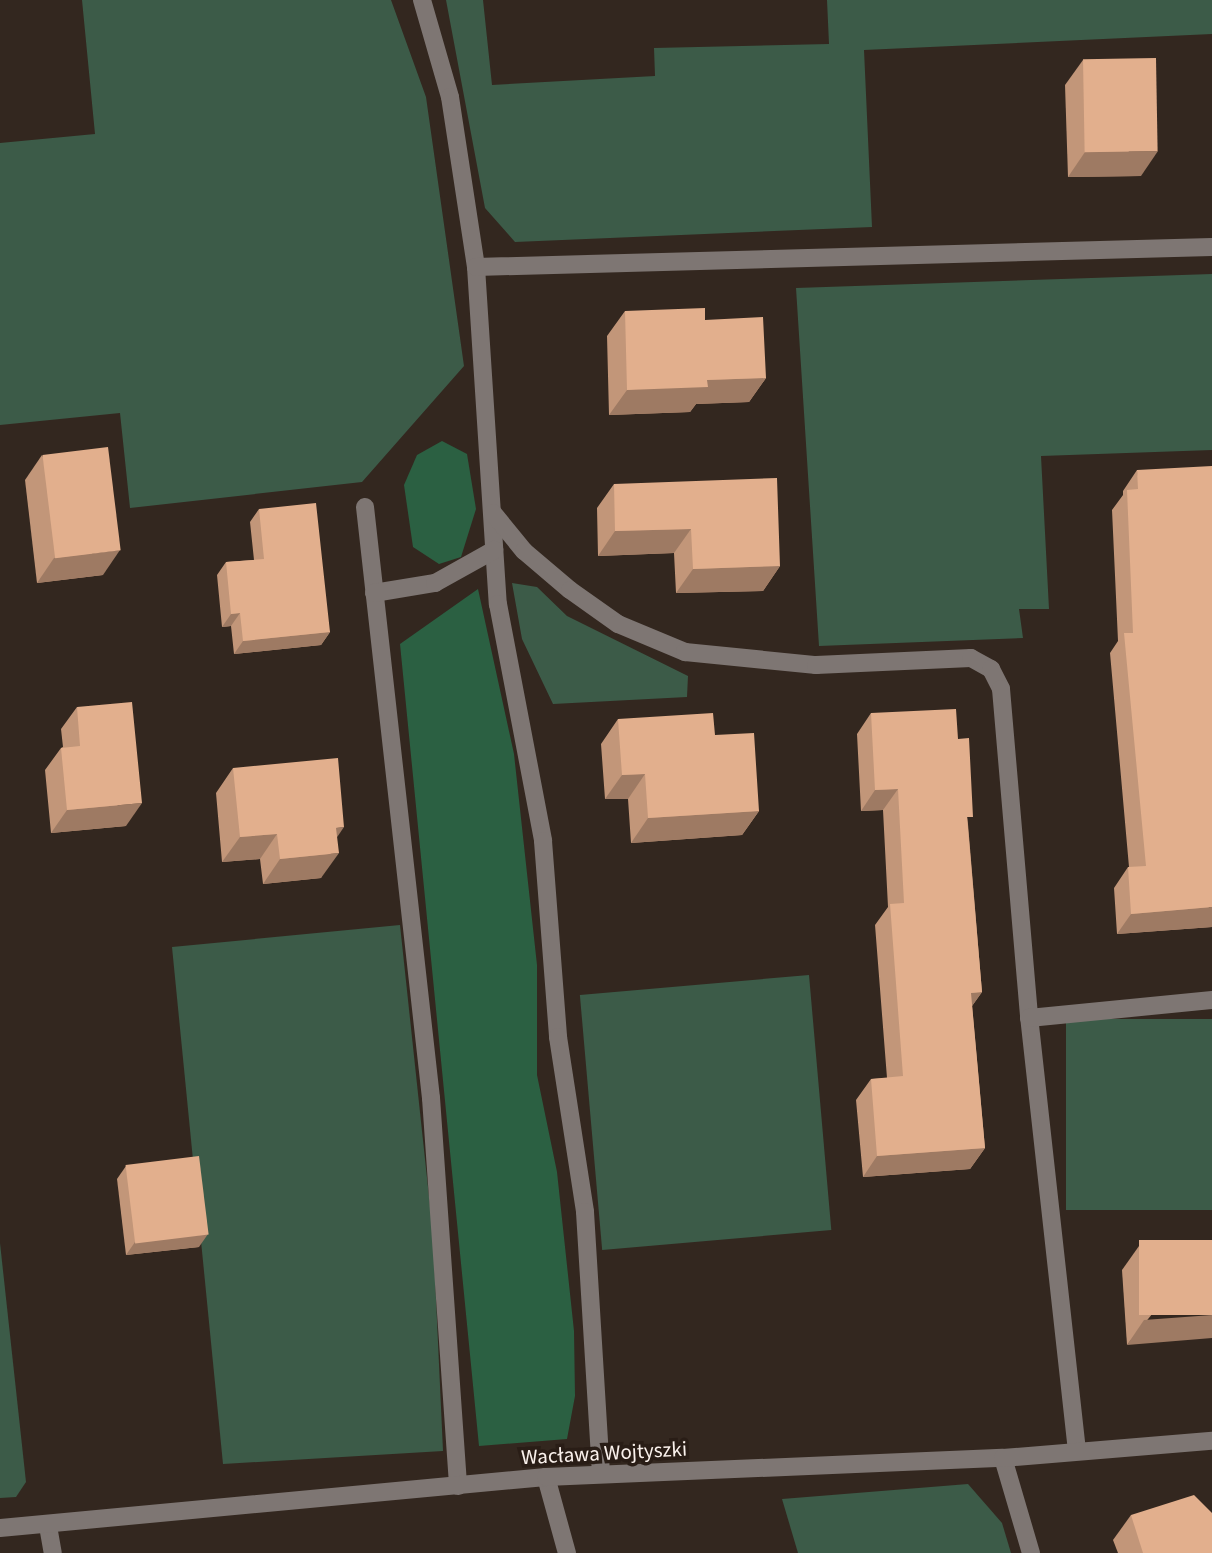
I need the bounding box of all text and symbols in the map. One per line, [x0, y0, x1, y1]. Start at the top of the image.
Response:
street label: Wacława Wojtyszki [520, 1436, 688, 1470]

